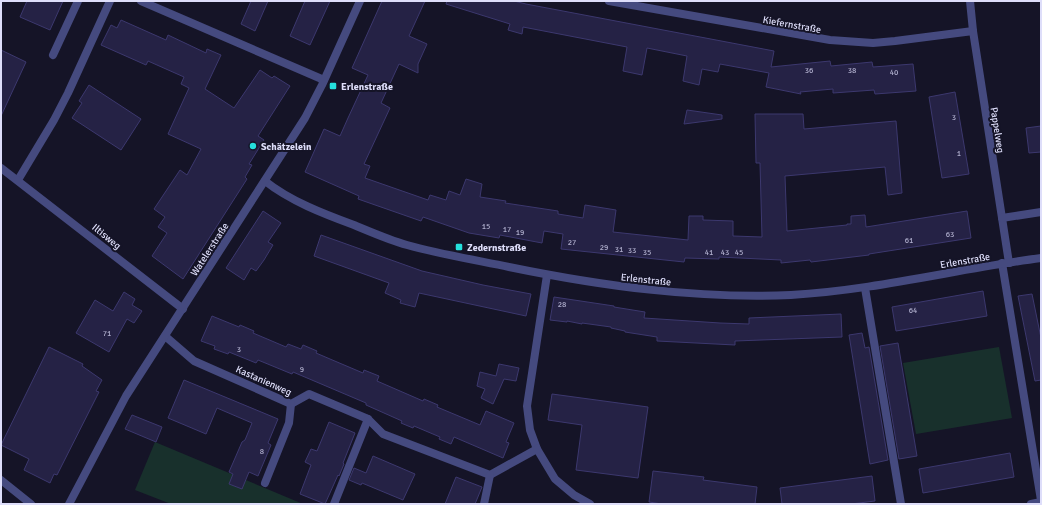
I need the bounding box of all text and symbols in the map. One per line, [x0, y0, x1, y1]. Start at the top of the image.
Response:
street label: Kiefernstraße [762, 14, 822, 36]
house number: 36 [805, 65, 813, 75]
house number: 38 [848, 65, 856, 75]
house number: 40 [890, 67, 898, 77]
marker: Erlenstraße [328, 81, 338, 91]
place label: Erlenstraße [341, 81, 393, 93]
street label: Pappelweg [987, 106, 1007, 154]
house number: 3 [952, 112, 956, 122]
marker: Schätzelein [248, 141, 258, 151]
place label: Schätzelein [261, 141, 312, 153]
house number: 1 [957, 148, 961, 158]
street label: Iltisweg [89, 221, 123, 252]
street label: Watelerstraße [188, 221, 231, 278]
house number: 15 [482, 221, 490, 231]
house number: 17 [503, 224, 511, 234]
house number: 19 [516, 227, 524, 237]
house number: 63 [946, 229, 954, 239]
house number: 61 [905, 235, 913, 245]
house number: 27 [568, 237, 576, 247]
marker: Zedernstraße [454, 242, 464, 252]
place label: Zedernstraße [467, 242, 526, 254]
house number: 29 [600, 242, 608, 252]
house number: 31 [615, 244, 623, 254]
house number: 33 [628, 245, 636, 255]
house number: 35 [643, 247, 651, 257]
house number: 41 [705, 247, 713, 257]
house number: 43 [721, 247, 729, 257]
house number: 45 [735, 247, 743, 257]
street label: Erlenstraße [939, 251, 991, 271]
street label: Erlenstraße [620, 271, 672, 289]
house number: 28 [558, 299, 566, 309]
house number: 64 [909, 305, 918, 315]
house number: 71 [103, 328, 111, 338]
house number: 3 [237, 344, 241, 354]
street label: Kastanienweg [234, 363, 293, 399]
house number: 9 [300, 364, 304, 374]
house number: 8 [260, 446, 264, 456]

